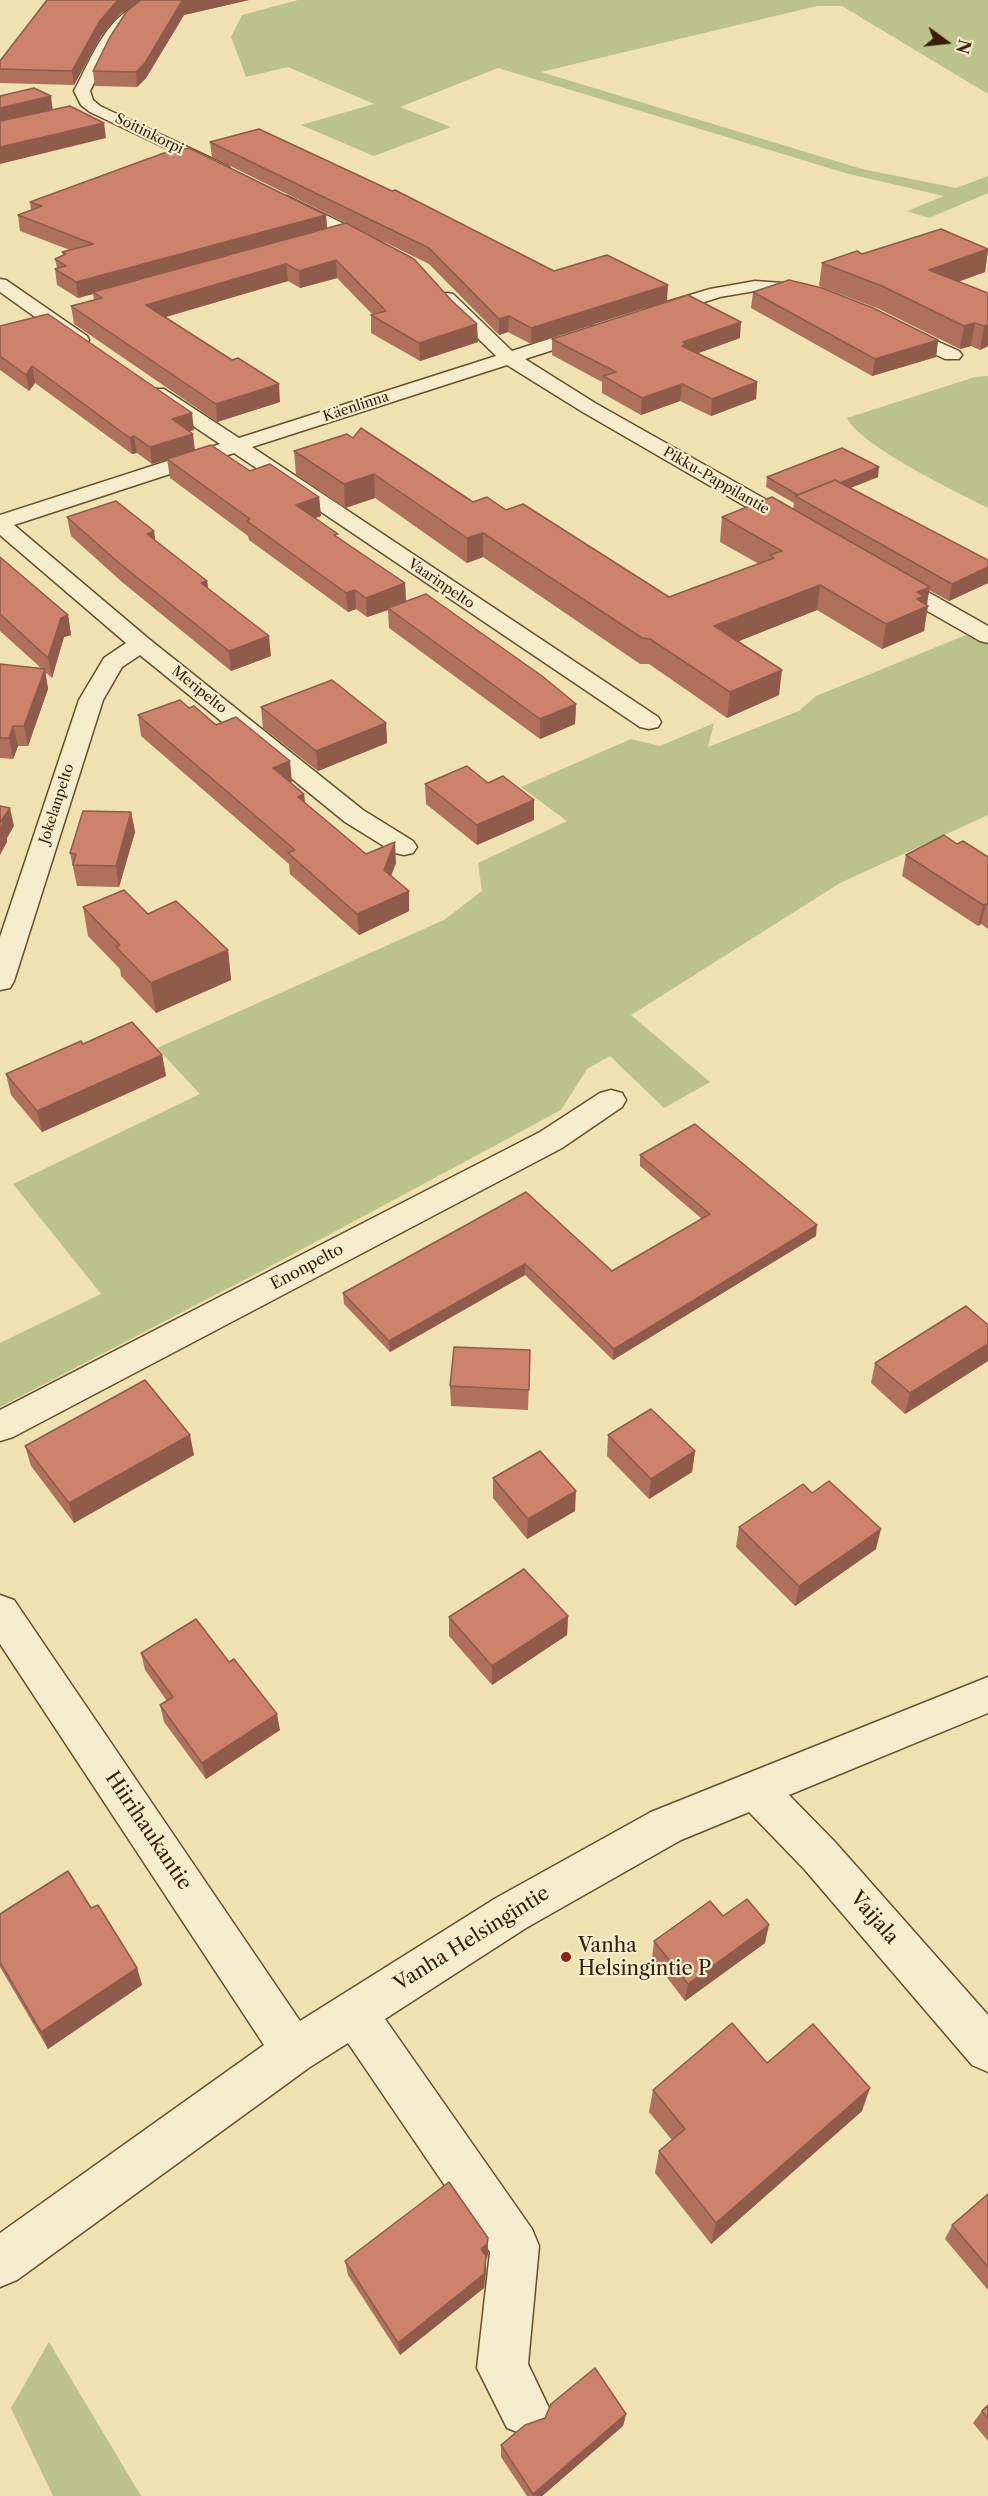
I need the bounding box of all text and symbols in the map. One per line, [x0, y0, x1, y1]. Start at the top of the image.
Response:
north arrow [916, 12, 976, 72]
text: N [952, 37, 975, 56]
street label: Soitinkorpi [112, 110, 186, 158]
street label: Käenlinna [321, 388, 391, 426]
street label: Pikku-Pappilantie [660, 444, 772, 518]
street label: Vaarinpelto [405, 556, 477, 612]
street label: Meripelto [168, 663, 230, 717]
street label: Jokelanpelto [36, 762, 78, 846]
street label: Enonpelto [267, 1240, 347, 1294]
street label: Hiirihaukantie [100, 1767, 196, 1895]
street label: Vanha Helsingintie [390, 1881, 554, 1997]
street label: Vaijala [845, 1887, 903, 1949]
place label: Vanha Helsingintie P [578, 1934, 711, 1981]
marker: Vanha Helsingintie P [559, 1950, 573, 1964]

